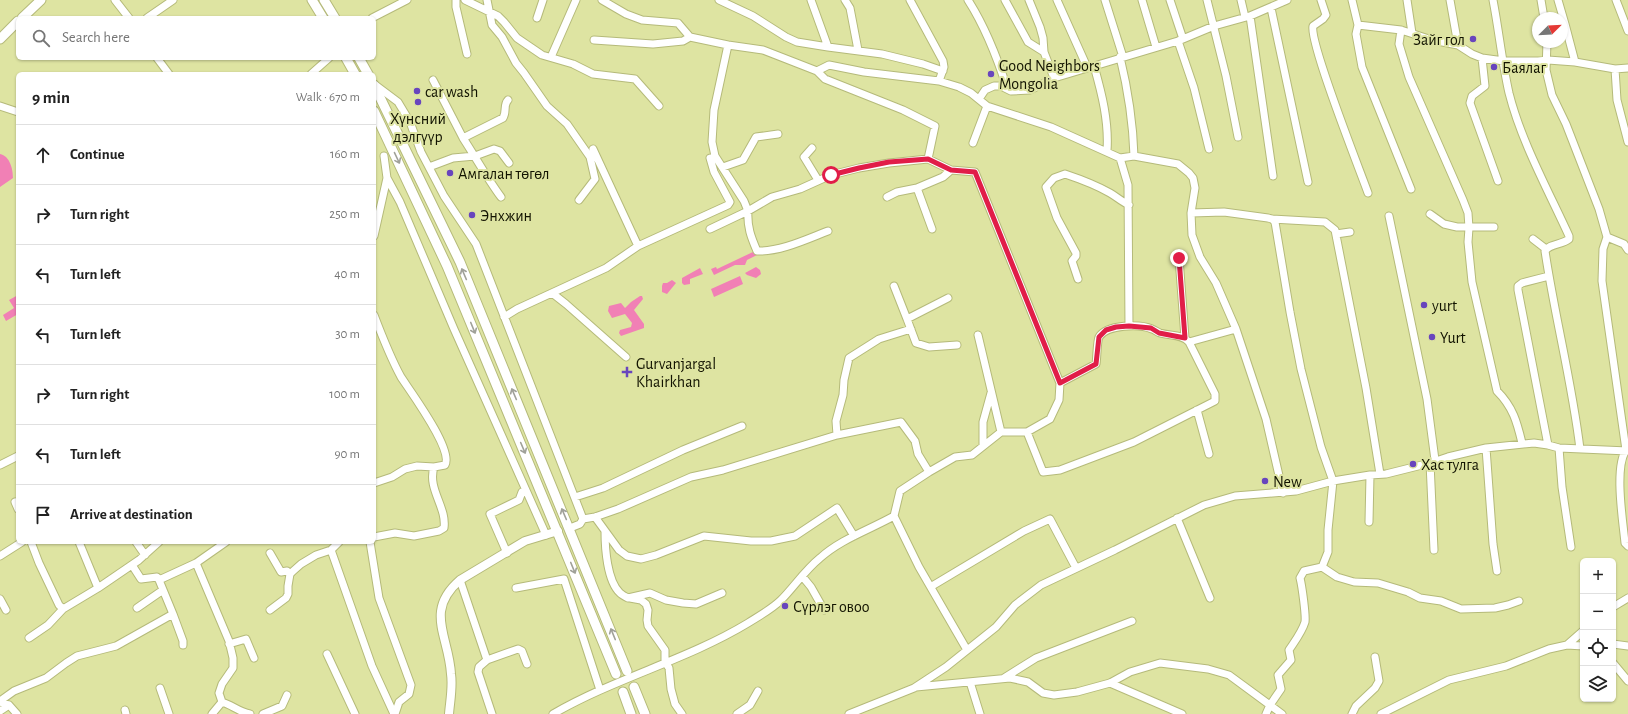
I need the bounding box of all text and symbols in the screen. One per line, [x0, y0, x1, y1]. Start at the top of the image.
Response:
north arrow [1532, 12, 1568, 48]
search box [16, 16, 376, 60]
icon: search [30, 27, 52, 49]
text: Search here [62, 30, 130, 45]
place label: Зайг гол [1413, 32, 1465, 48]
marker: Зайг гол [1468, 34, 1478, 44]
place label: Good Neighbors Mongolia [999, 58, 1100, 92]
place label: Баялаг [1502, 60, 1546, 76]
marker: Баялаг [1489, 62, 1499, 72]
marker: Good Neighbors Mongolia [986, 69, 996, 79]
place label: car wash [425, 84, 478, 100]
marker: car wash [412, 86, 422, 96]
text: 9 min [32, 89, 70, 106]
text: Walk · 670 m [296, 91, 360, 104]
marker: Хүнсний дэлгүүр [413, 97, 423, 107]
place label: Хүнсний дэлгүүр [390, 111, 446, 145]
icon: ahead [32, 144, 54, 166]
text: Continue [70, 147, 125, 162]
text: 160 m [330, 148, 360, 161]
one-way arrow [394, 152, 401, 164]
place label: Амгалан төгөл [458, 166, 549, 182]
route start [822, 166, 840, 184]
marker: Амгалан төгөл [445, 168, 455, 178]
icon: right [32, 204, 54, 226]
text: Turn right [70, 207, 129, 222]
text: 250 m [329, 208, 360, 221]
place label: Энхжин [480, 208, 532, 224]
marker: Энхжин [467, 210, 477, 220]
route end [1170, 249, 1188, 267]
icon: left [32, 264, 54, 286]
text: Turn left [70, 267, 121, 282]
text: 40 m [334, 268, 360, 281]
one-way arrow [460, 268, 468, 280]
place label: yurt [1431, 298, 1457, 315]
marker: yurt [1419, 300, 1429, 310]
one-way arrow [469, 322, 477, 334]
icon: left [32, 324, 54, 346]
text: Turn left [70, 327, 121, 342]
text: 30 m [335, 328, 360, 341]
place label: Yurt [1440, 330, 1466, 346]
marker: Yurt [1427, 332, 1437, 342]
place label: Gurvanjargal Khairkhan [636, 356, 716, 390]
marker: Gurvanjargal Khairkhan [621, 366, 633, 378]
icon: right [32, 384, 54, 406]
text: Turn right [70, 387, 129, 402]
text: 100 m [329, 388, 360, 401]
one-way arrow [510, 388, 517, 400]
one-way arrow [520, 442, 527, 454]
icon: left [32, 444, 54, 466]
text: Turn left [70, 447, 121, 462]
text: 90 m [334, 448, 360, 461]
place label: Хас тулга [1421, 457, 1479, 474]
marker: Хас тулга [1408, 459, 1418, 469]
place label: New [1273, 474, 1302, 490]
marker: New [1260, 476, 1270, 486]
icon: arrive [32, 504, 54, 526]
text: Arrive at destination [70, 507, 193, 522]
one-way arrow [559, 508, 567, 520]
map controls [1580, 558, 1616, 702]
button: + [1580, 558, 1616, 594]
one-way arrow [570, 561, 578, 573]
button: − [1580, 594, 1616, 630]
place label: Сүрлэг овоо [793, 599, 870, 615]
marker: Сүрлэг овоо [780, 601, 790, 611]
one-way arrow [608, 629, 616, 641]
button: locate [1580, 630, 1616, 666]
button: layers [1580, 666, 1616, 702]

